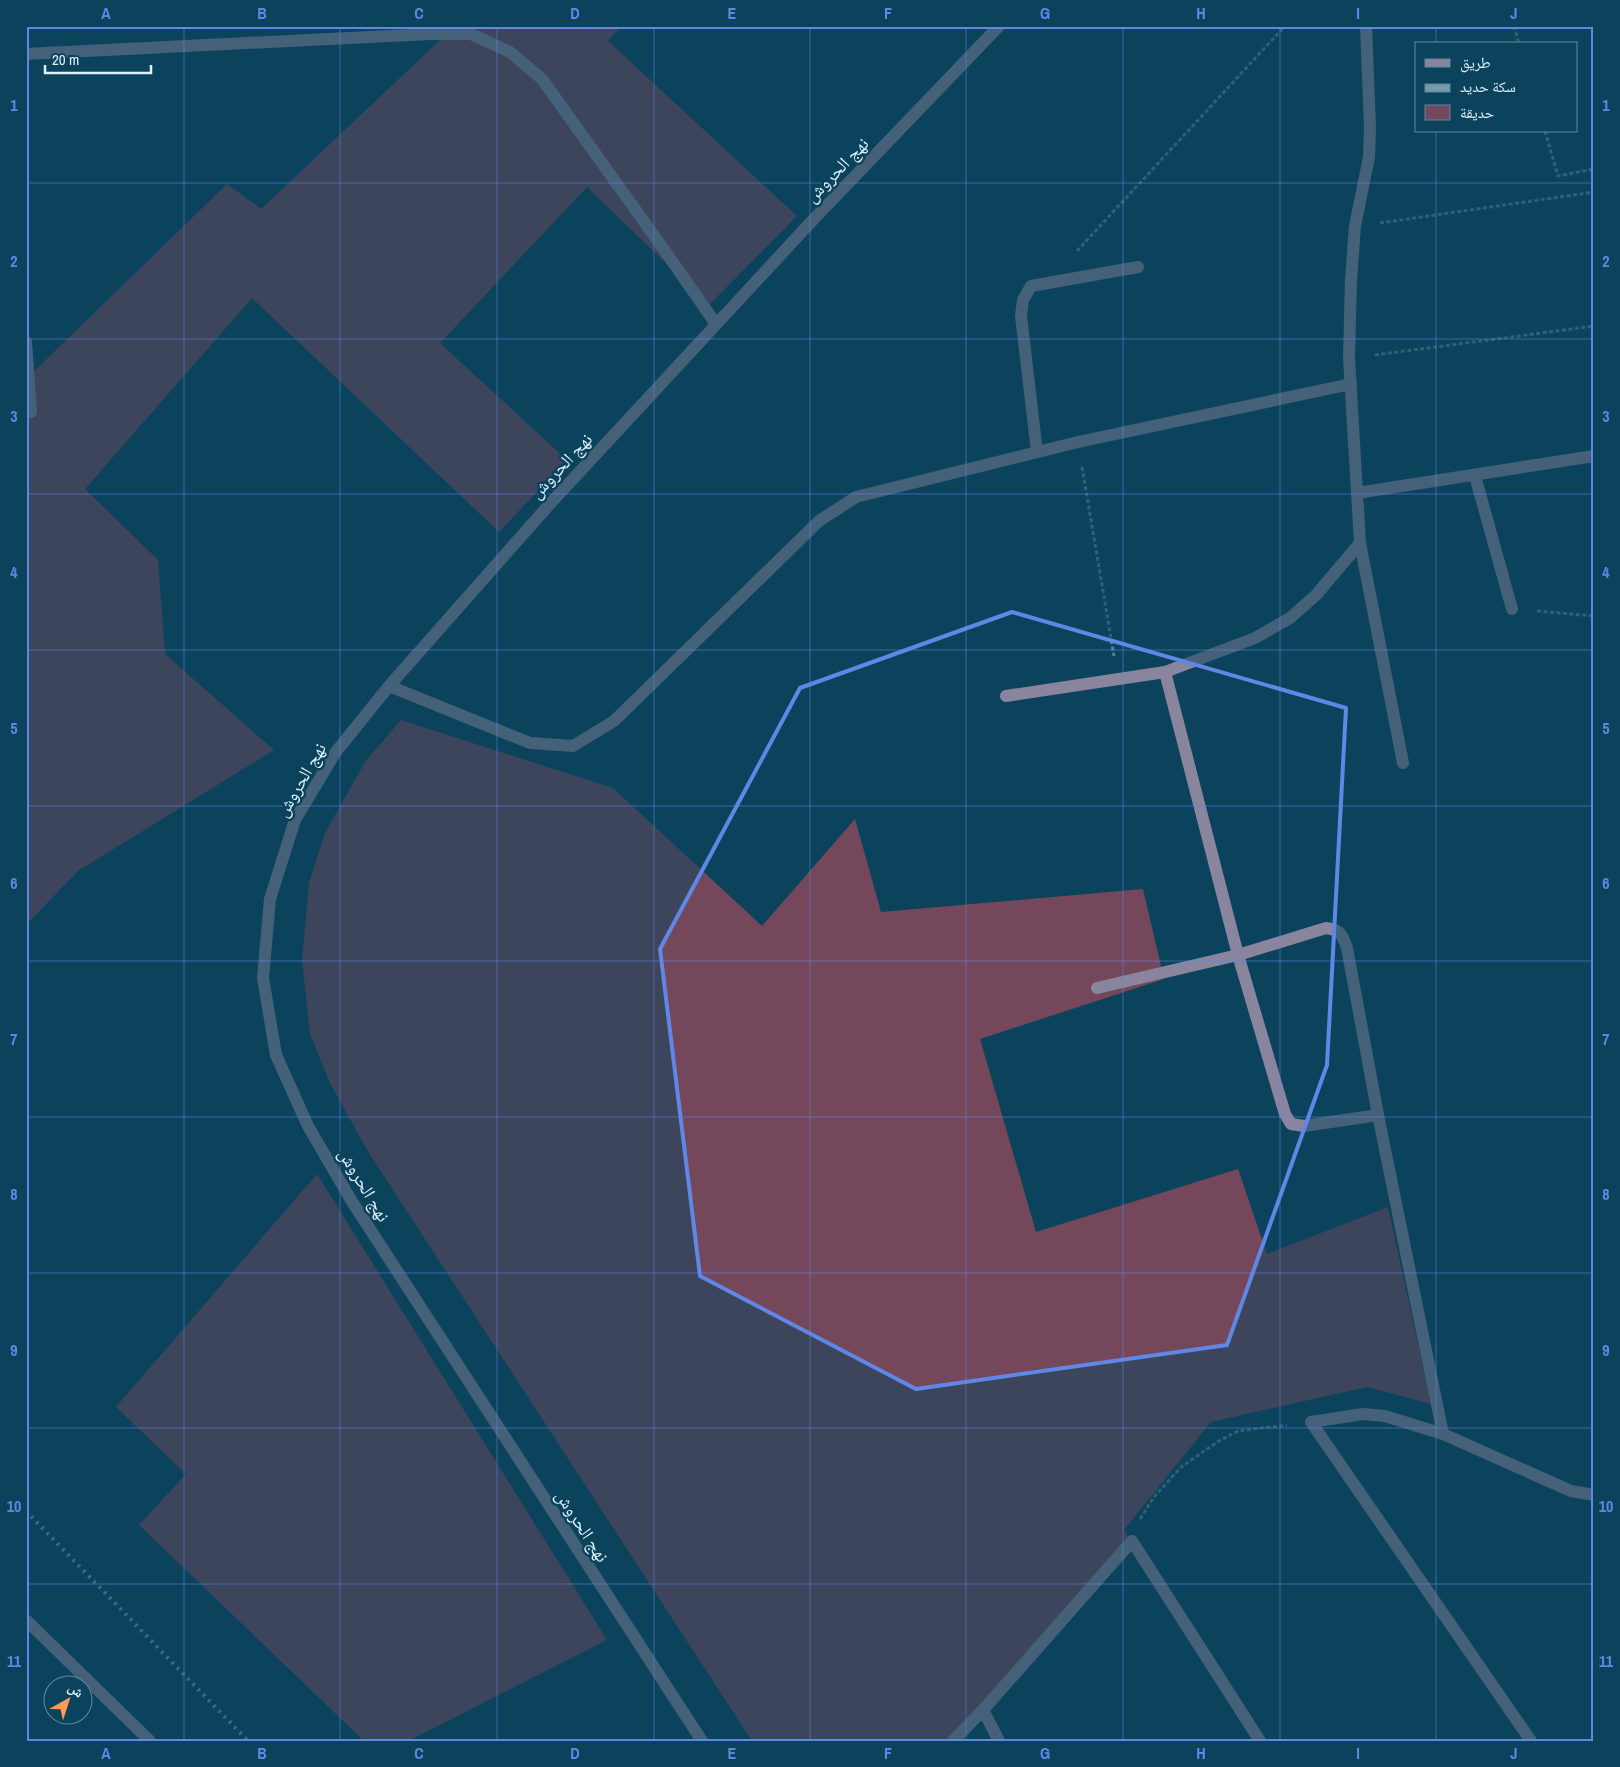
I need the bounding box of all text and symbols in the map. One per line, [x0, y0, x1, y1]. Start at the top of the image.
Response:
text: A [101, 2, 111, 24]
text: B [257, 2, 267, 24]
text: C [414, 2, 424, 24]
text: D [570, 2, 580, 24]
text: E [728, 2, 737, 24]
text: F [884, 2, 892, 24]
text: G [1040, 2, 1050, 24]
text: H [1196, 2, 1206, 24]
text: I [1356, 2, 1360, 24]
text: J [1510, 2, 1518, 24]
scale bar [45, 42, 151, 74]
legend [1415, 42, 1578, 132]
text: 20 m [52, 49, 79, 70]
text: طريق [1460, 52, 1491, 73]
text: سكة حديد [1460, 76, 1516, 97]
text: 1 [10, 94, 18, 116]
text: 1 [1602, 94, 1610, 116]
text: حديقة [1460, 102, 1495, 123]
street label: نهج الحروش [799, 131, 874, 208]
text: 2 [10, 250, 18, 272]
text: 2 [1602, 250, 1610, 272]
text: 3 [10, 405, 18, 427]
text: 3 [1602, 405, 1610, 427]
street label: نهج الحروش [524, 427, 598, 504]
text: 4 [10, 561, 18, 583]
text: 4 [1602, 561, 1610, 583]
text: 5 [10, 717, 18, 739]
text: 5 [1602, 717, 1610, 739]
street label: نهج الحروش [269, 738, 332, 821]
text: 6 [10, 872, 18, 894]
text: 6 [1602, 872, 1610, 894]
text: 7 [10, 1028, 18, 1050]
text: 7 [1602, 1028, 1610, 1050]
street label: نهج الحروش [333, 1143, 396, 1226]
text: 8 [10, 1183, 18, 1205]
text: 8 [1602, 1183, 1610, 1205]
text: 9 [10, 1339, 18, 1361]
text: 9 [1602, 1339, 1610, 1361]
street label: نهج الحروش [550, 1485, 615, 1567]
text: 10 [7, 1495, 21, 1517]
text: 10 [1599, 1495, 1613, 1517]
text: 11 [7, 1650, 22, 1672]
text: 11 [1599, 1650, 1614, 1672]
north arrow [42, 1674, 92, 1724]
text: ش [65, 1678, 88, 1702]
text: A [101, 1742, 111, 1764]
text: B [257, 1742, 267, 1764]
text: C [414, 1742, 424, 1764]
text: D [570, 1742, 580, 1764]
text: E [728, 1742, 737, 1764]
text: F [884, 1742, 892, 1764]
text: G [1040, 1742, 1050, 1764]
text: H [1196, 1742, 1206, 1764]
text: I [1356, 1742, 1360, 1764]
text: J [1510, 1742, 1518, 1764]

